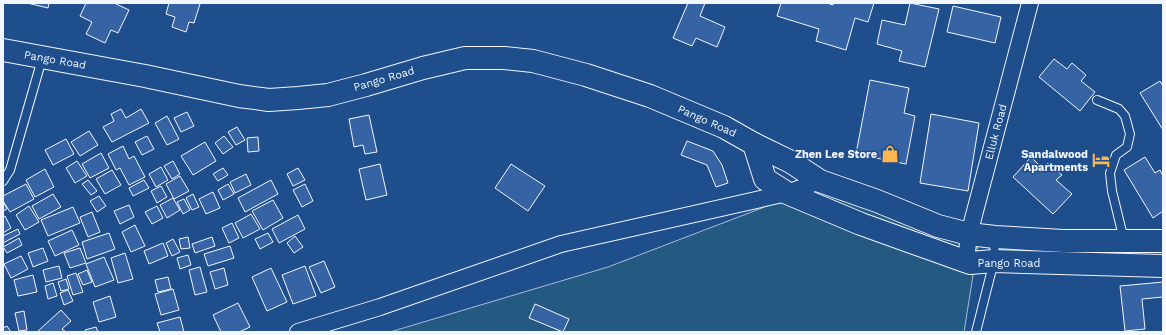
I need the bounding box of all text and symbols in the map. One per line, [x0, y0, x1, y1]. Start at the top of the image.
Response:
street label: Pango Road [23, 48, 87, 72]
street label: Pango Road [352, 64, 416, 94]
street label: Pango Road [676, 102, 738, 140]
street label: Elluk Road [982, 103, 1010, 161]
shop icon: Zhen Lee Store [880, 144, 900, 164]
place label: Zhen Lee Store [795, 148, 877, 161]
place label: Sandalwood Apartments [1021, 148, 1088, 174]
hotel icon: Sandalwood Apartments [1091, 150, 1111, 170]
street label: Pango Road [978, 257, 1040, 270]

